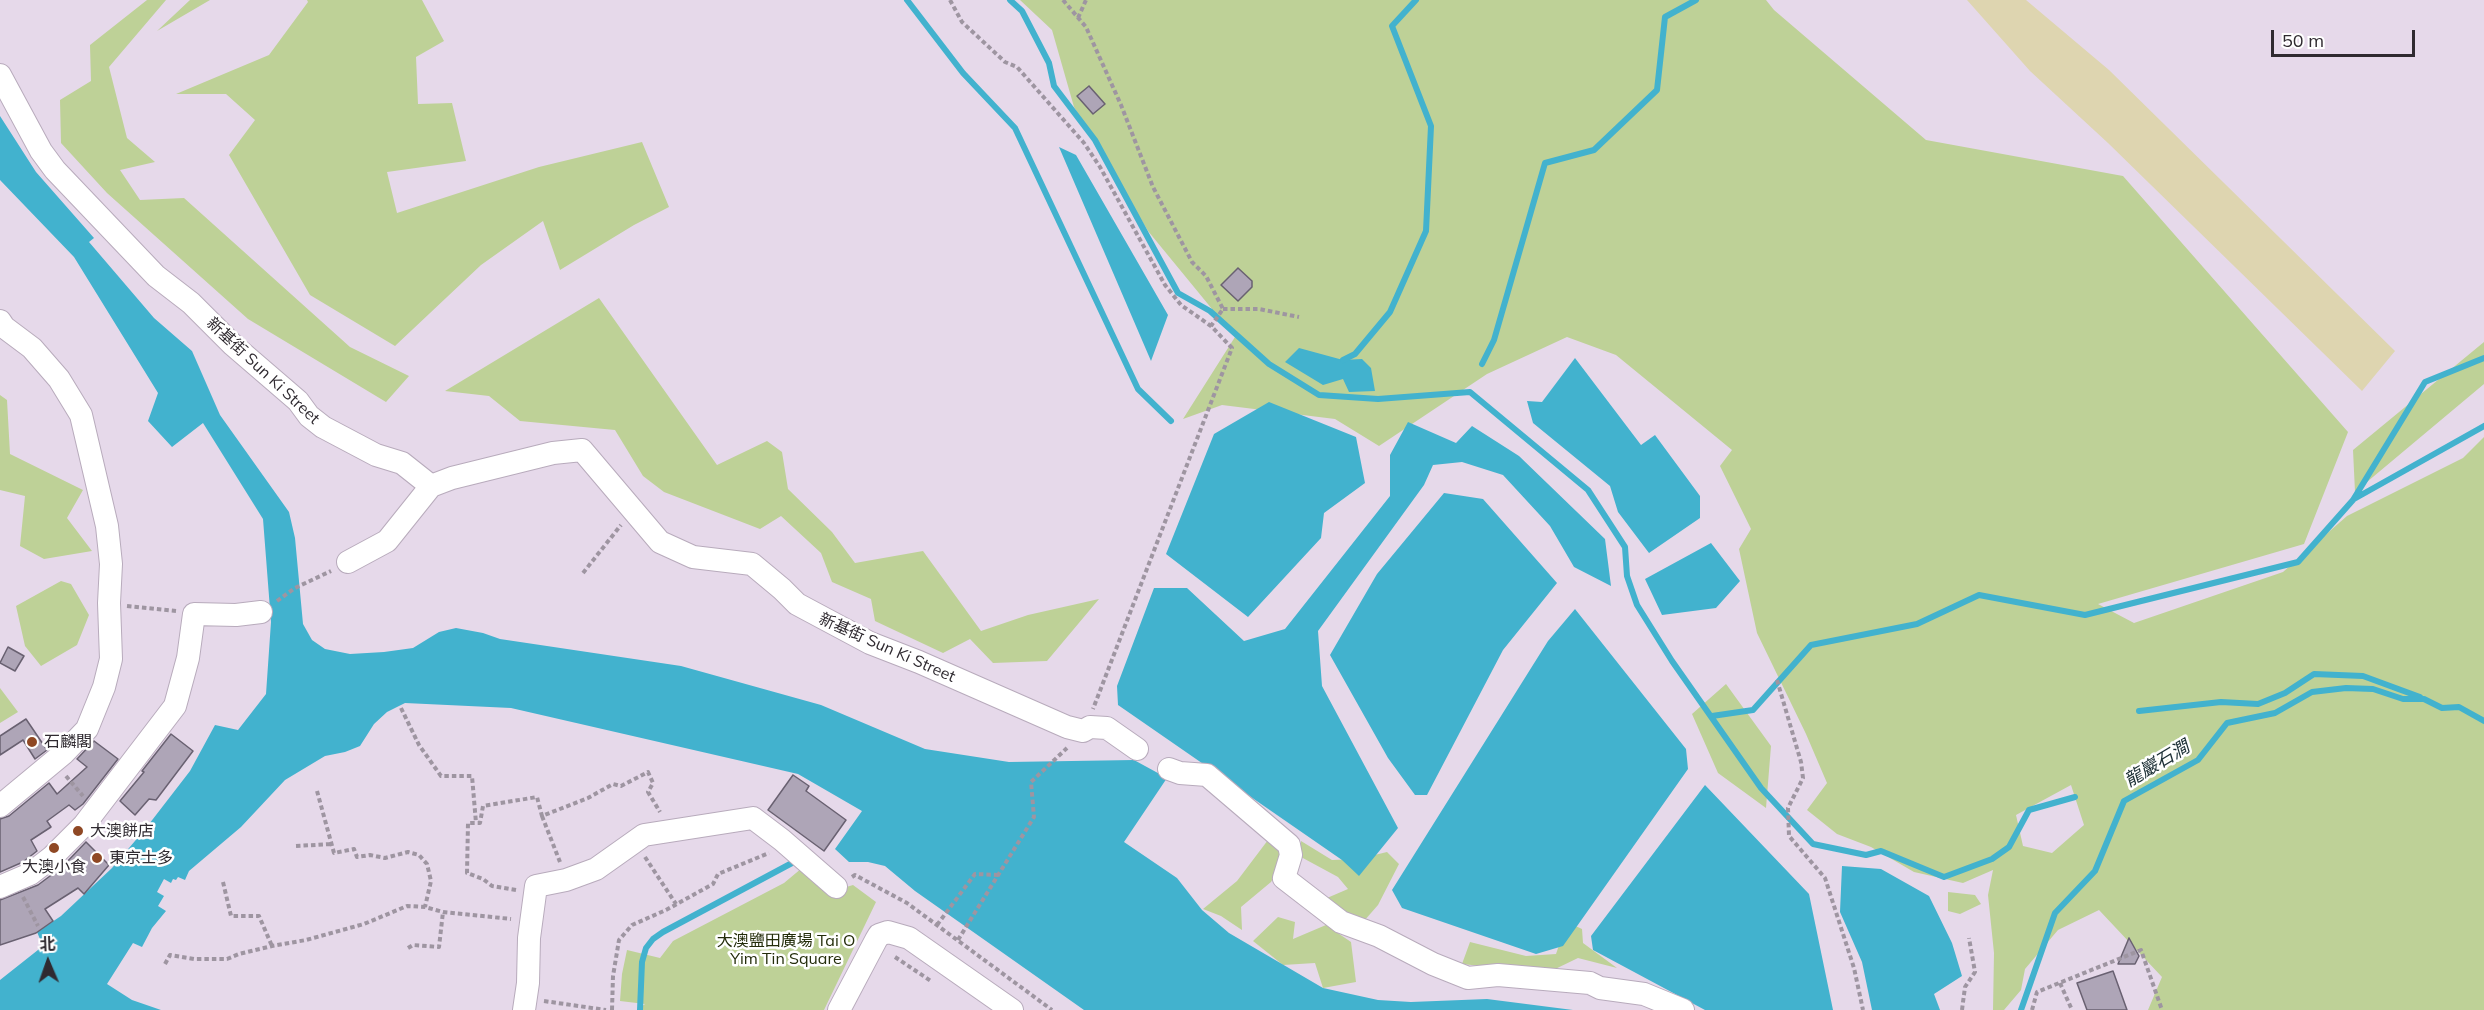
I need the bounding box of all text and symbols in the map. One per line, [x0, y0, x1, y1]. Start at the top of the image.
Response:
scale bar [2274, 18, 2418, 56]
text: 50 m [2282, 29, 2324, 52]
street label: 新基街 Sun Ki Street [203, 314, 323, 428]
street label: 新基街 Sun Ki Street [816, 609, 958, 687]
place label: 石麟閣 [44, 732, 92, 752]
marker: 石麟閣 [25, 735, 39, 749]
water label: 龍巖石澗 [2121, 736, 2193, 792]
place label: 大澳餅店 [90, 821, 154, 841]
marker: 大澳餅店 [71, 824, 85, 838]
marker: 大澳小食 [47, 841, 61, 855]
place label: 東京士多 [109, 848, 173, 868]
marker: 東京士多 [90, 851, 104, 865]
place label: 大澳小食 [22, 857, 86, 877]
park label: 大澳鹽田廣場 Tai O Yim Tin Square [717, 931, 855, 969]
north arrow [18, 932, 78, 992]
text: 北 [39, 934, 56, 954]

